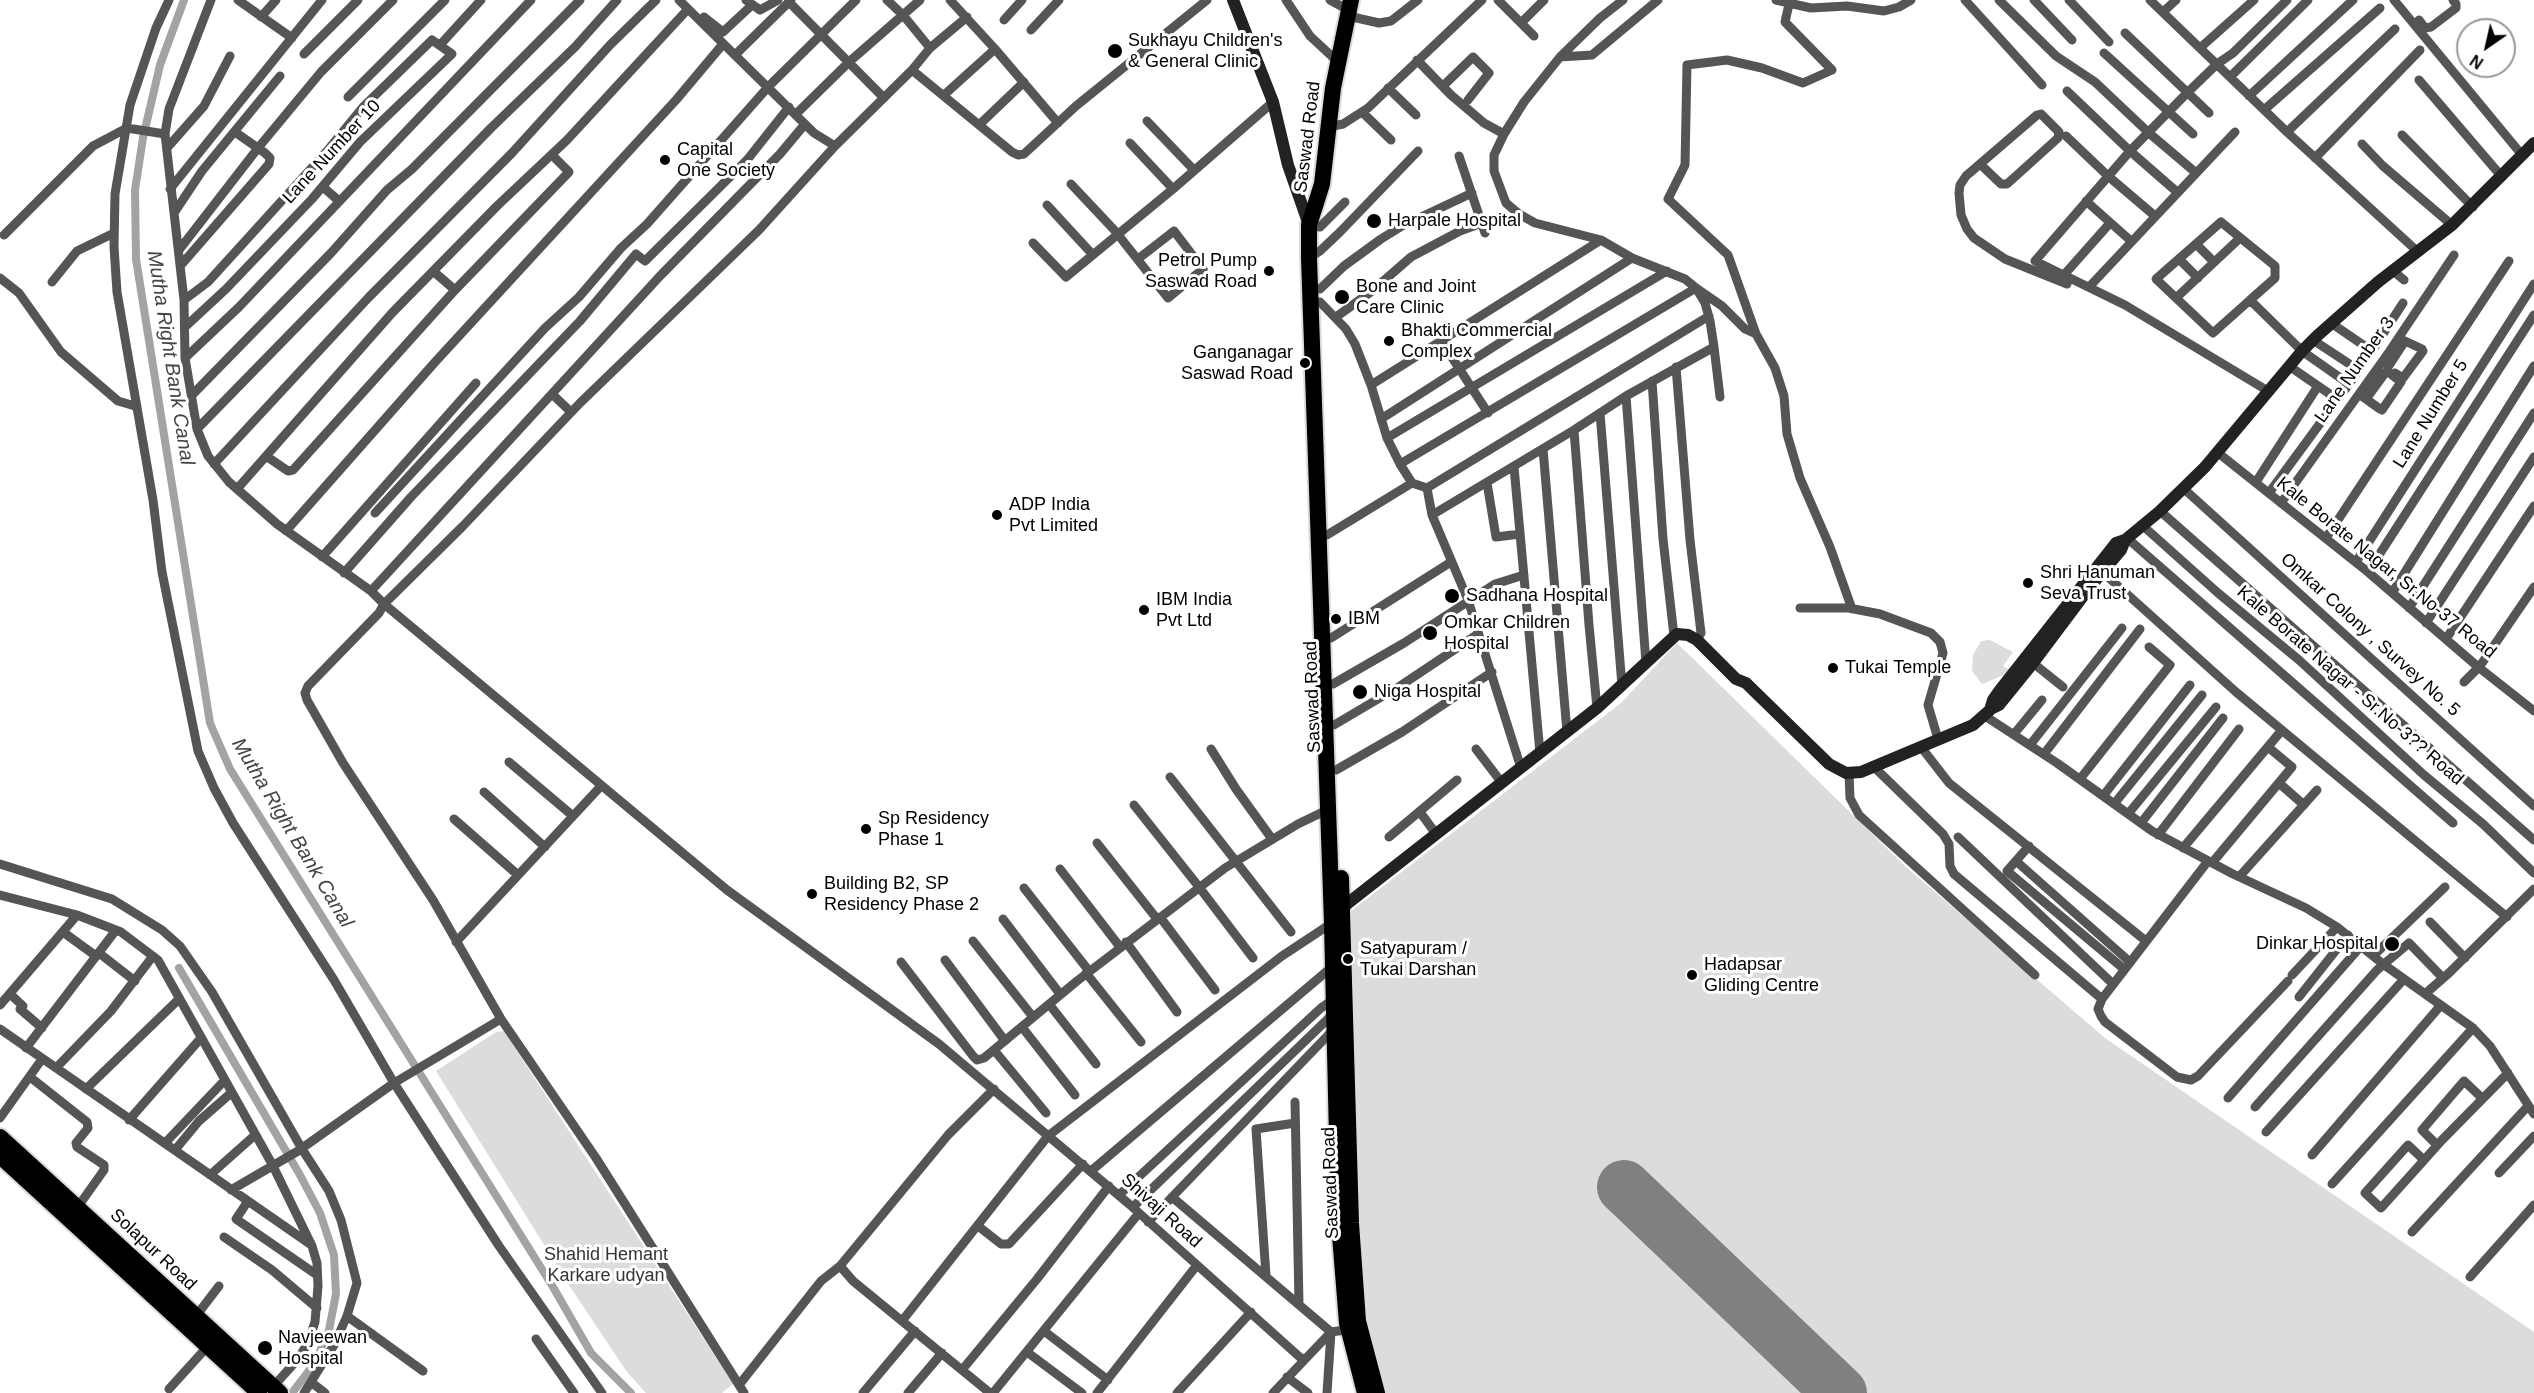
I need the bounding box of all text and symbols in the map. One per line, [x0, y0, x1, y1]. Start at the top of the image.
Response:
north arrow [2456, 18, 2516, 78]
place label: Sukhayu Children's & General Clinic [1128, 30, 1283, 72]
marker: Sukhayu Children's & General Clinic [1106, 42, 1124, 60]
text: N [2467, 51, 2486, 72]
street label: Saswad Road [1290, 80, 1326, 194]
street label: Lane Number 10 [278, 96, 386, 208]
place label: Capital One Society [677, 139, 775, 182]
marker: Capital One Society [658, 153, 672, 167]
place label: Harpale Hospital [1388, 210, 1521, 232]
marker: Harpale Hospital [1365, 212, 1383, 230]
water label: Mutha Right Bank Canal [141, 249, 199, 467]
place label: Petrol Pump Saswad Road [1145, 250, 1257, 292]
marker: Petrol Pump Saswad Road [1262, 264, 1276, 278]
place label: Bone and Joint Care Clinic [1356, 276, 1476, 318]
marker: Bone and Joint Care Clinic [1333, 288, 1351, 306]
street label: Lane Number 3 [2311, 313, 2399, 427]
place label: Bhakti Commercial Complex [1401, 320, 1552, 362]
marker: Bhakti Commercial Complex [1382, 334, 1396, 348]
place label: Ganganagar Saswad Road [1181, 342, 1293, 385]
marker: Ganganagar Saswad Road [1298, 356, 1312, 370]
street label: Lane Number 5 [2389, 356, 2473, 472]
street label: Kale Borate Nagar, Sr.No-37 Road [2272, 473, 2500, 663]
place label: ADP India Pvt Limited [1009, 494, 1098, 536]
marker: ADP India Pvt Limited [990, 508, 1004, 522]
street label: Omkar Colony , Survey No. 5 [2276, 549, 2464, 721]
place label: Shri Hanuman Seva Trust [2040, 562, 2155, 604]
marker: Shri Hanuman Seva Trust [2021, 576, 2035, 590]
street label: Kale Borate Nagar - Sr.No-3?? Road [2232, 582, 2468, 790]
place label: Sadhana Hospital [1466, 585, 1608, 607]
marker: Sadhana Hospital [1443, 587, 1461, 605]
place label: IBM India Pvt Ltd [1156, 589, 1232, 632]
marker: IBM India Pvt Ltd [1137, 603, 1151, 617]
place label: IBM [1348, 608, 1380, 630]
marker: IBM [1329, 612, 1343, 626]
place label: Omkar Children Hospital [1444, 612, 1570, 654]
marker: Omkar Children Hospital [1421, 624, 1439, 642]
street label: Saswad Road [1300, 641, 1326, 753]
place label: Tukai Temple [1845, 657, 1951, 679]
marker: Tukai Temple [1826, 661, 1840, 675]
place label: Niga Hospital [1374, 681, 1481, 703]
marker: Niga Hospital [1351, 683, 1369, 701]
water label: Mutha Right Bank Canal [226, 734, 358, 932]
place label: Sp Residency Phase 1 [878, 808, 989, 850]
marker: Sp Residency Phase 1 [859, 822, 873, 836]
place label: Building B2, SP Residency Phase 2 [824, 873, 979, 916]
marker: Building B2, SP Residency Phase 2 [805, 887, 819, 901]
place label: Dinkar Hospital [2256, 933, 2378, 955]
marker: Dinkar Hospital [2383, 935, 2401, 953]
place label: Satyapuram / Tukai Darshan [1360, 938, 1476, 980]
marker: Satyapuram / Tukai Darshan [1341, 952, 1355, 966]
place label: Hadapsar Gliding Centre [1704, 954, 1819, 996]
marker: Hadapsar Gliding Centre [1685, 968, 1699, 982]
street label: Saswad Road [1318, 1127, 1344, 1239]
street label: Shivaji Road [1116, 1169, 1206, 1253]
street label: Solapur Road [105, 1205, 201, 1295]
park label: Shahid Hemant Karkare udyan [544, 1244, 668, 1286]
place label: Navjeewan Hospital [278, 1327, 367, 1370]
marker: Navjeewan Hospital [256, 1339, 274, 1357]

